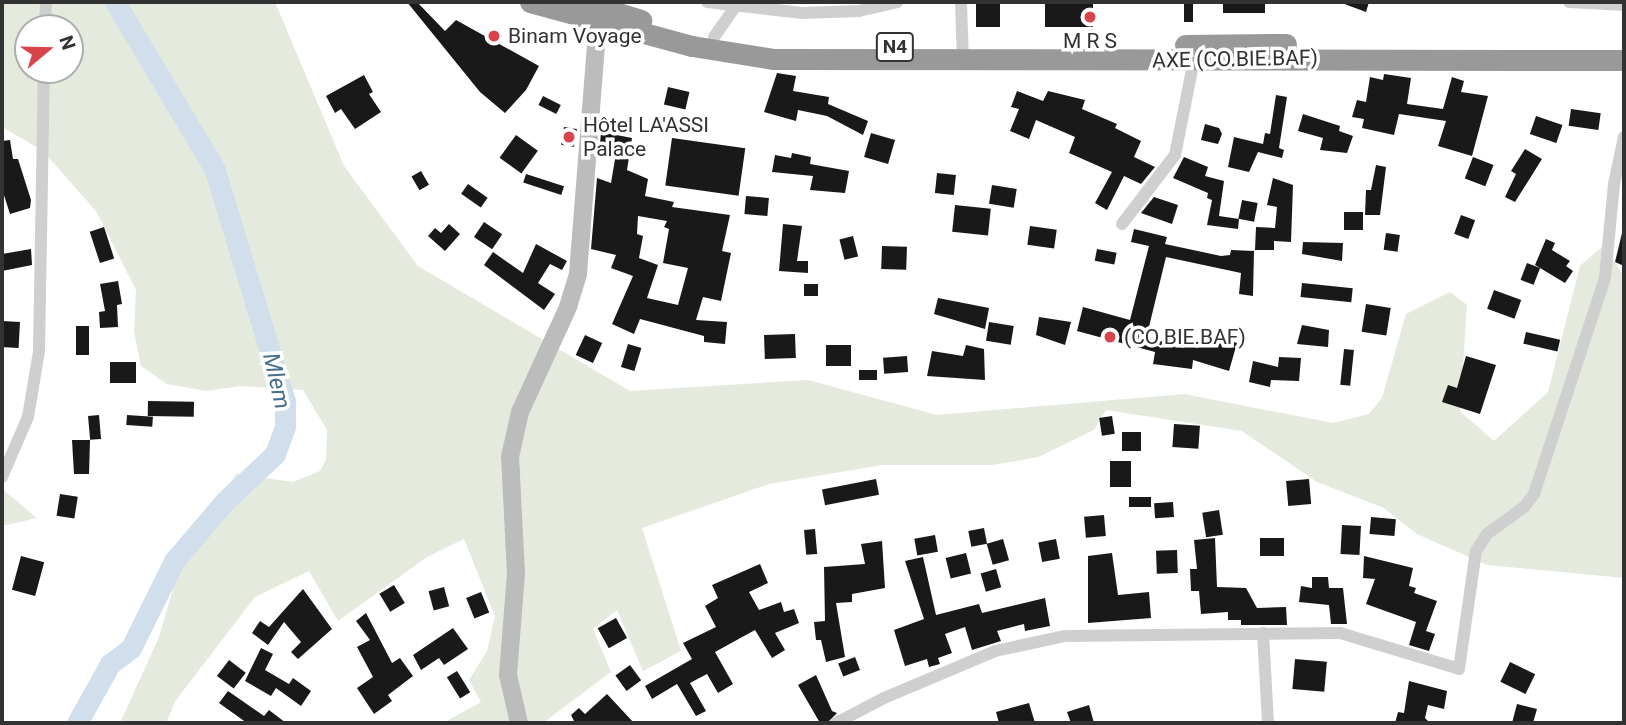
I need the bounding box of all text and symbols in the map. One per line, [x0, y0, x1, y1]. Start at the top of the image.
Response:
marker: M R S [1082, 9, 1098, 25]
north arrow [14, 14, 84, 84]
place label: Binam Voyage [508, 23, 642, 49]
marker: Binam Voyage [486, 28, 502, 44]
place label: M R S [1063, 28, 1117, 54]
road number: N4 [876, 32, 914, 62]
text: N [54, 33, 80, 53]
street label: AXE (CO.BIE.BAF) [1152, 45, 1318, 73]
place label: Hôtel LA'ASSI Palace [583, 112, 709, 162]
marker: Hôtel LA'ASSI Palace [561, 129, 577, 145]
place label: (CO.BIE.BAF) [1124, 324, 1246, 350]
marker: (CO.BIE.BAF) [1102, 329, 1118, 345]
water label: Mlem [256, 350, 296, 412]

